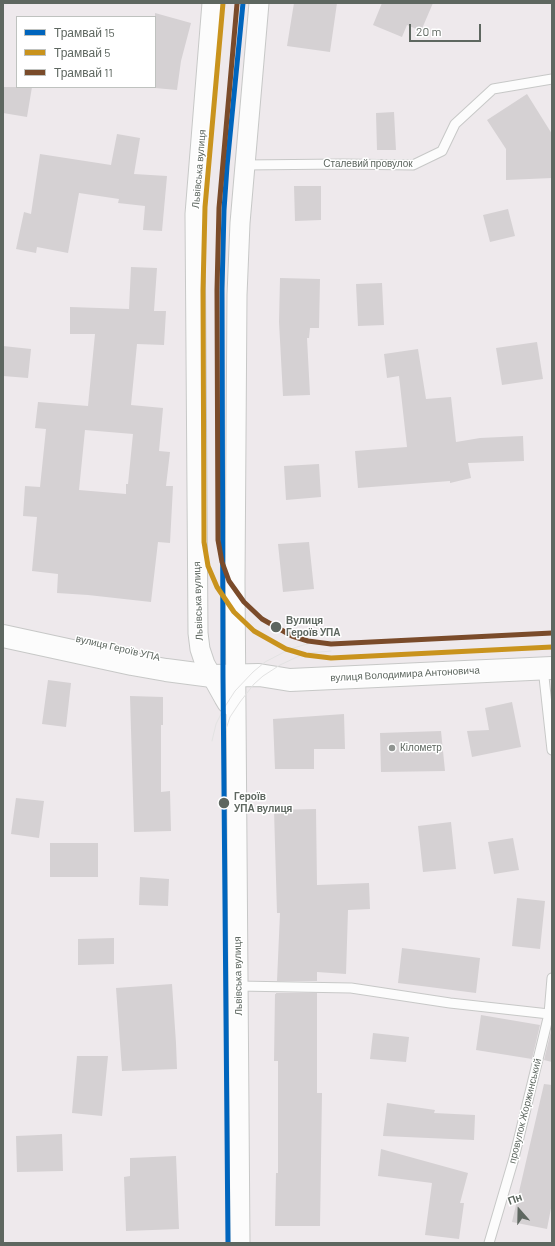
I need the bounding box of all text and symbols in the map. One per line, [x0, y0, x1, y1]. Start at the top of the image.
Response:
legend [16, 16, 156, 88]
scale bar [411, 16, 483, 42]
text: 20 m [416, 24, 442, 38]
text: Трамвай 15 [54, 25, 115, 39]
text: Трамвай 5 [54, 45, 110, 59]
text: Трамвай 11 [54, 65, 113, 79]
street label: Львівська вулиця [190, 129, 208, 209]
street label: Сталевий провулок [323, 158, 413, 170]
street label: Львівська вулиця [191, 561, 205, 641]
place label: Вулиця Героїв УПА [286, 615, 341, 638]
marker: Вулиця Героїв УПА [269, 620, 283, 634]
street label: вулиця Героїв УПА [75, 632, 161, 664]
street label: вулиця Володимира Антоновича [330, 664, 480, 684]
place label: Кілометр [400, 742, 442, 754]
marker: Кілометр [387, 743, 397, 753]
place label: Героїв УПА вулиця [234, 791, 292, 814]
marker: Героїв УПА вулиця [217, 796, 231, 810]
street label: Львівська вулиця [231, 936, 245, 1016]
street label: провулок Жоржинський [506, 1057, 544, 1165]
north arrow [499, 1190, 539, 1230]
text: Пн [506, 1190, 524, 1207]

